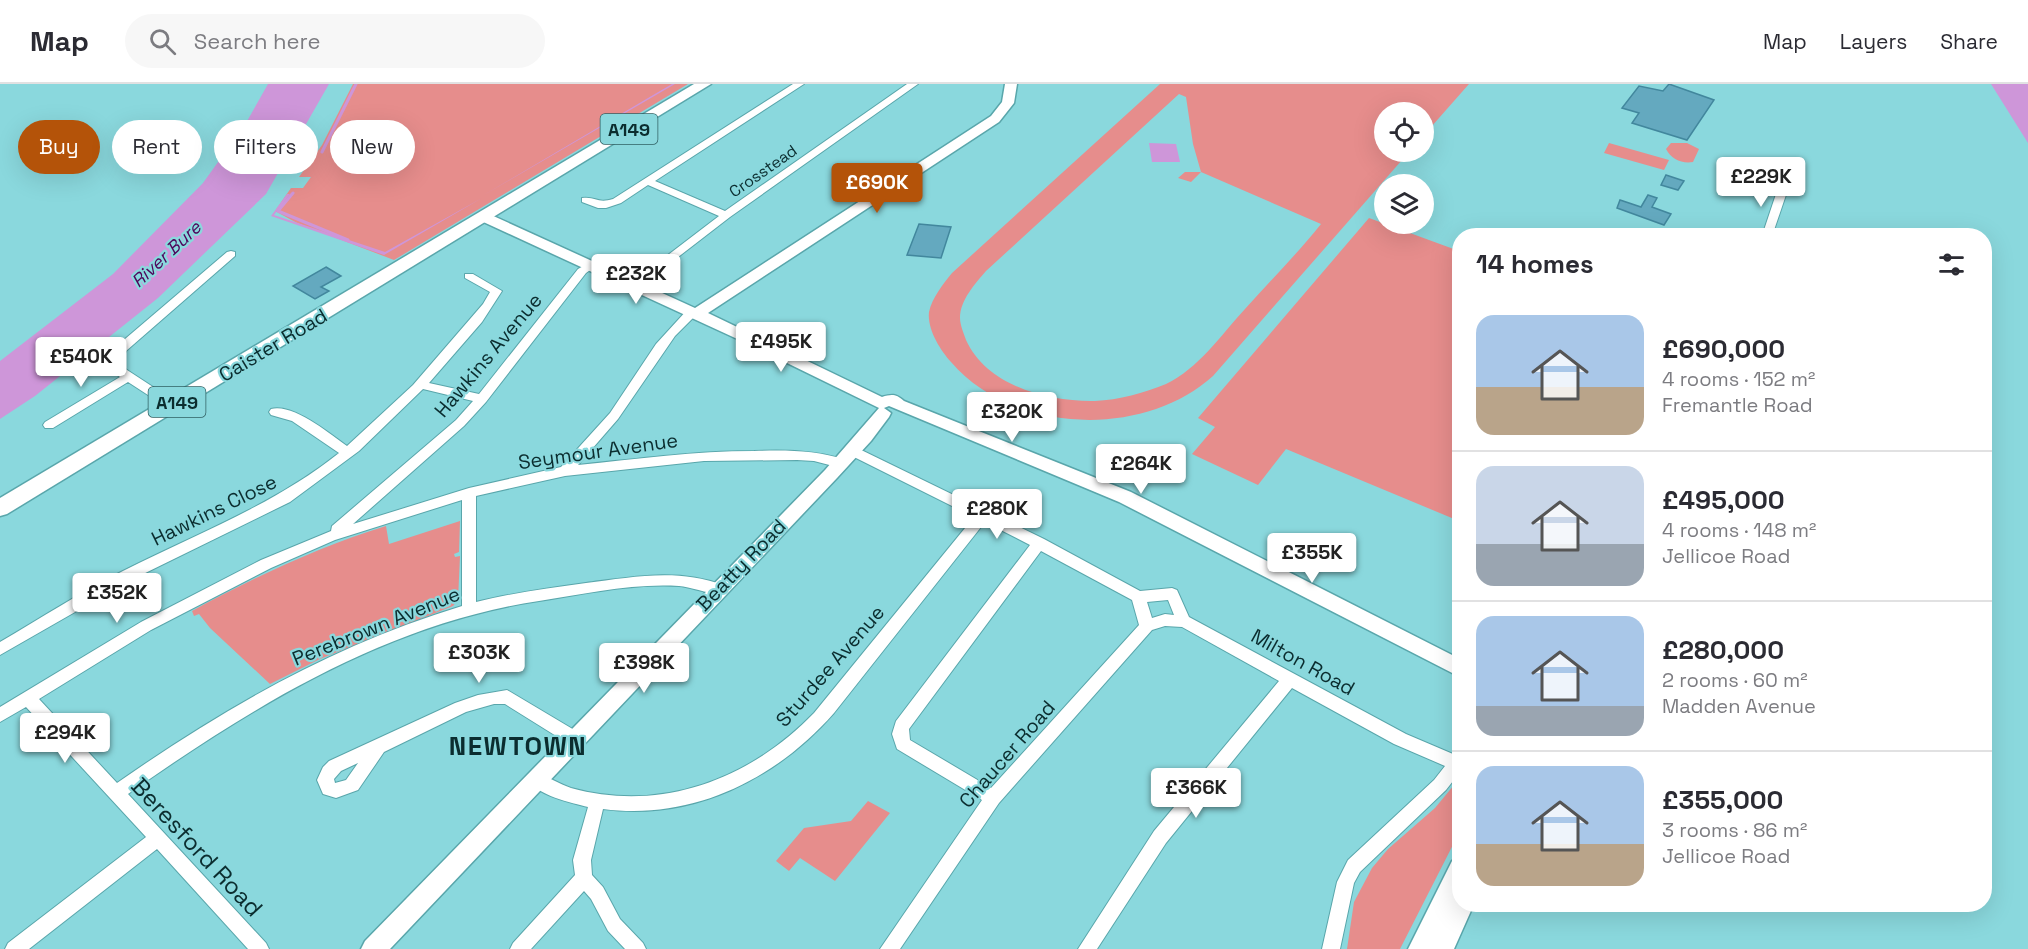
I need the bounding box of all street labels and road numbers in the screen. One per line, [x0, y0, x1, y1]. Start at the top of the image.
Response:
road number: A149 [600, 114, 658, 144]
street label: Crosstead [725, 140, 801, 202]
street label: Hawkins Avenue [428, 287, 548, 423]
street label: Caister Road [214, 302, 332, 388]
road number: A149 [148, 387, 206, 417]
street label: Seymour Avenue [516, 427, 680, 475]
street label: Hawkins Close [147, 468, 281, 552]
street label: Beatty Road [690, 513, 792, 617]
street label: Perebrown Avenue [288, 580, 464, 672]
street label: Sturdee Avenue [770, 600, 890, 732]
street label: Milton Road [1246, 623, 1360, 701]
street label: Chaucer Road [953, 695, 1061, 813]
street label: Beresford Road [125, 771, 269, 923]

